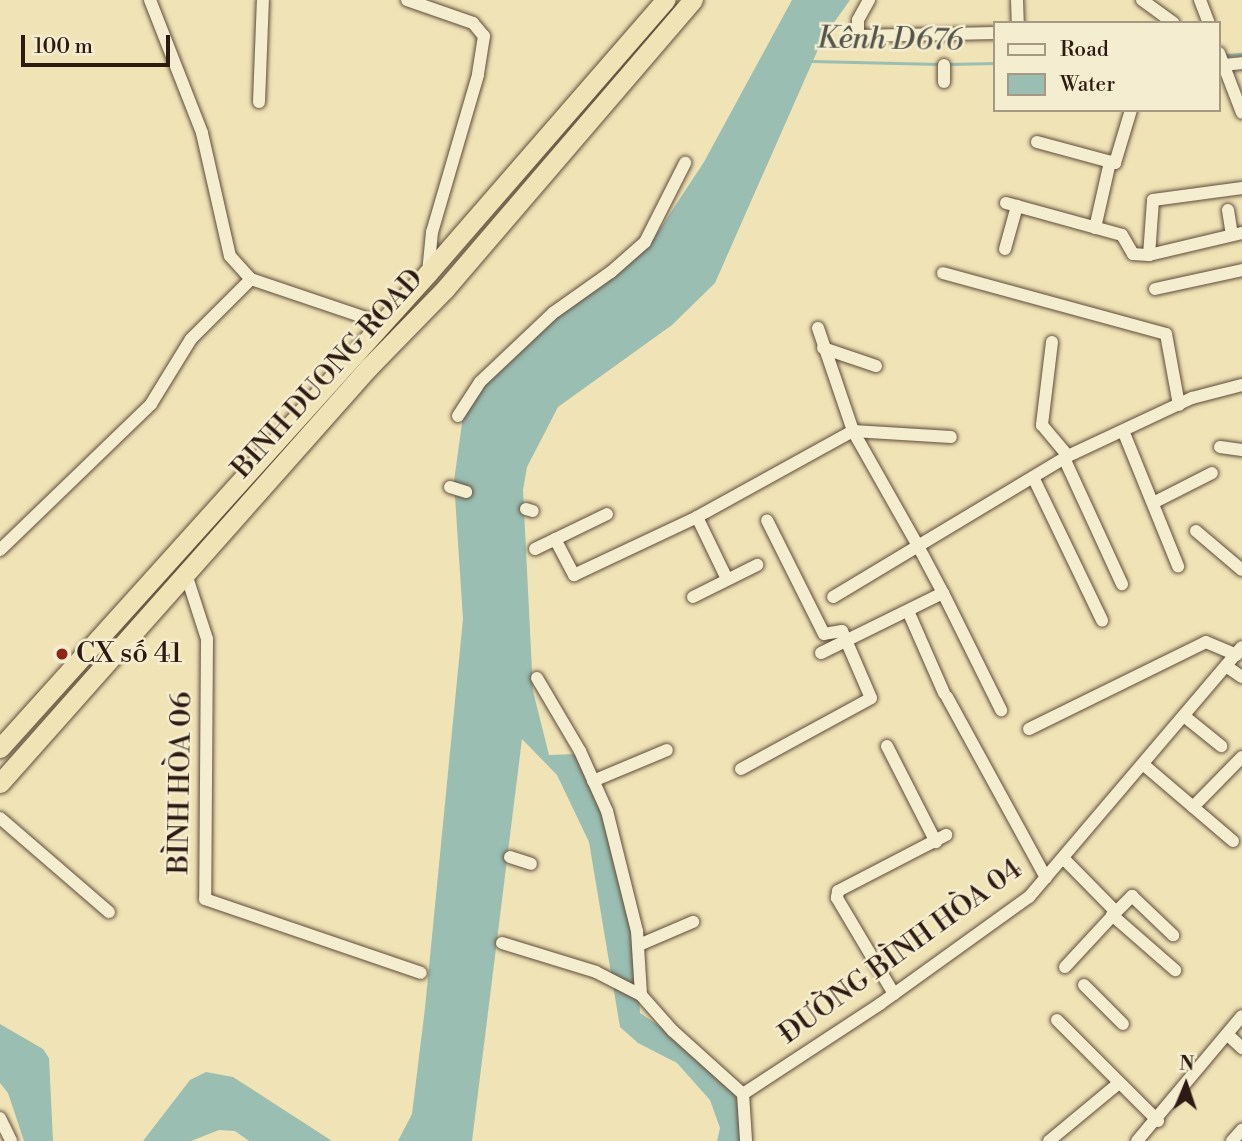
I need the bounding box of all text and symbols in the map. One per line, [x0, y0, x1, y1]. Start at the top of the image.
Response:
scale bar [24, 21, 173, 65]
water label: Kênh D676 [816, 21, 964, 59]
legend [993, 21, 1221, 112]
text: 100 m [34, 34, 93, 60]
text: Road [1060, 37, 1109, 63]
text: Water [1060, 72, 1115, 98]
street label: BINH DUONG ROAD [225, 263, 431, 485]
place label: CX số 41 [76, 637, 182, 671]
marker: CX số 41 [54, 646, 70, 662]
street label: BÌNH HÒA 06 [163, 691, 199, 875]
street label: ĐƯỜNG BÌNH HÒA 04 [773, 853, 1029, 1051]
north arrow [1151, 1050, 1221, 1120]
text: N [1179, 1052, 1195, 1076]

